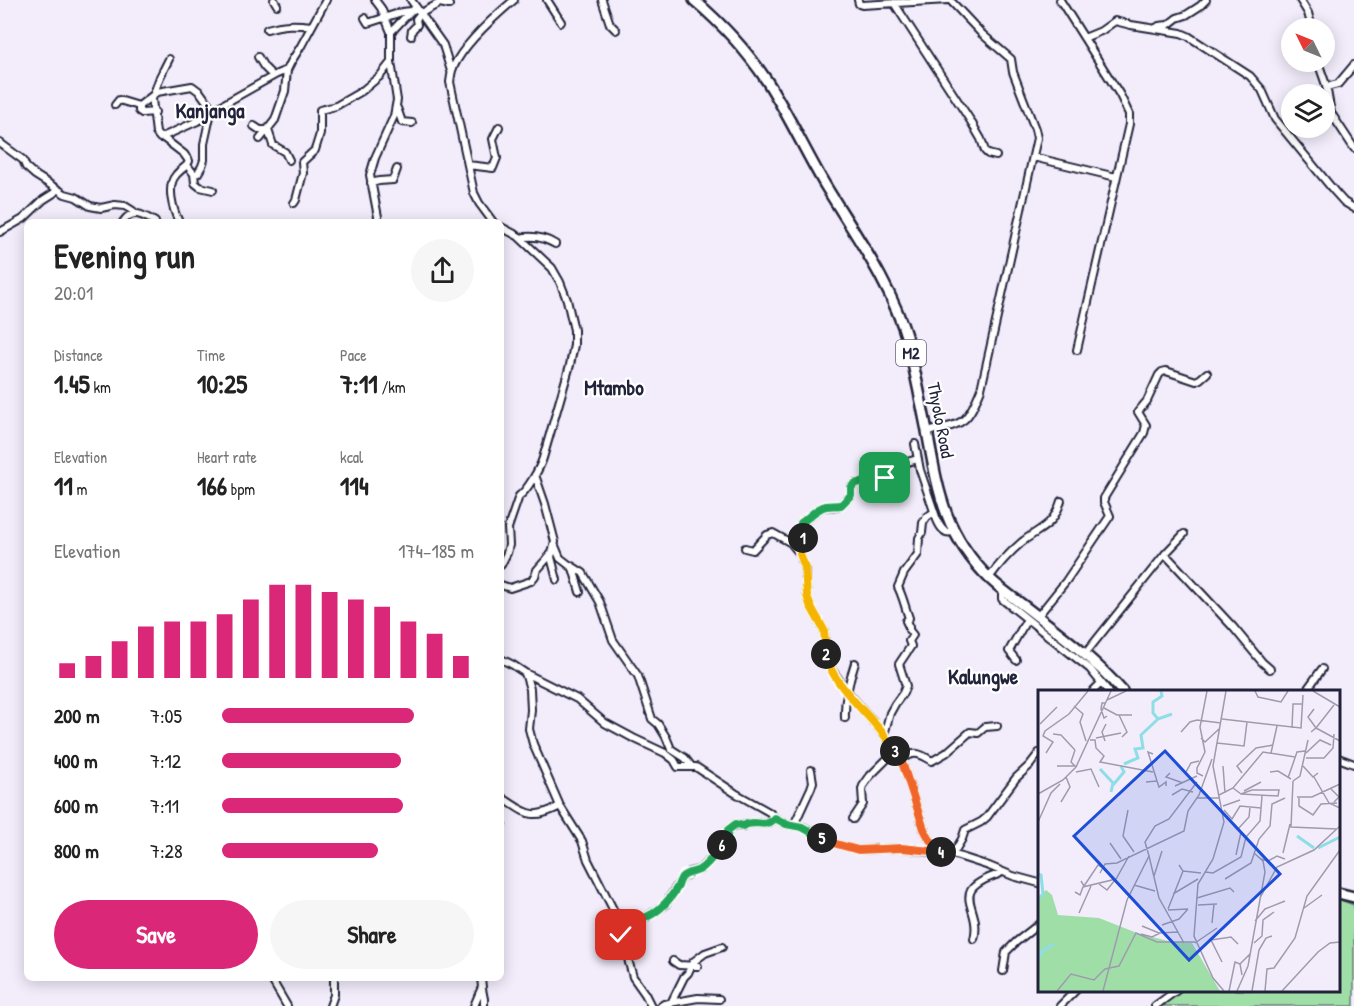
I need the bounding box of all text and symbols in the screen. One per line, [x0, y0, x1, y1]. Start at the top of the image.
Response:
north arrow [1281, 18, 1335, 72]
map controls [1281, 18, 1335, 138]
button: layers [1281, 84, 1335, 138]
district label: Kanjanga [176, 96, 245, 126]
text: Evening run [54, 234, 195, 278]
button: share [411, 239, 474, 302]
text: 20:01 [54, 279, 93, 306]
road number: M2 [896, 340, 926, 366]
text: Distance [54, 344, 103, 366]
text: Time [197, 344, 225, 366]
text: Pace [340, 344, 367, 366]
text: 1.45 [54, 366, 90, 401]
text: 10:25 [197, 366, 247, 401]
text: 7:11 [340, 366, 378, 401]
district label: Mtambo [584, 373, 644, 402]
text: km [90, 376, 111, 398]
text: /km [378, 376, 406, 398]
street label: Thyolo Road [921, 380, 961, 460]
text: Elevation [54, 446, 107, 468]
text: Heart rate [197, 446, 257, 468]
text: kcal [340, 446, 363, 468]
pin [859, 452, 910, 503]
icon: arrive [868, 461, 901, 494]
text: 11 [54, 468, 73, 503]
text: 166 [197, 468, 227, 503]
text: 114 [340, 468, 369, 503]
text: m [73, 478, 87, 500]
text: bpm [227, 478, 255, 500]
pin: 1 [788, 523, 818, 553]
text: 1 [800, 527, 806, 549]
text: Elevation [54, 537, 120, 564]
text: 174–185 m [398, 537, 474, 564]
pin: 2 [811, 639, 841, 669]
text: 2 [822, 643, 830, 665]
district label: Kalungwe [948, 662, 1019, 692]
inset map [1038, 690, 1339, 991]
text: 200 m [54, 702, 99, 729]
text: 7:05 [150, 702, 182, 729]
pin: 3 [880, 736, 910, 766]
text: 3 [891, 740, 899, 762]
text: 400 m [54, 747, 98, 774]
text: 7:12 [150, 747, 181, 774]
text: 600 m [54, 792, 98, 819]
text: 7:11 [150, 792, 179, 819]
pin: 5 [807, 823, 837, 853]
text: 5 [819, 827, 825, 849]
pin: 6 [707, 830, 737, 860]
text: 6 [719, 834, 725, 856]
text: 800 m [54, 837, 99, 864]
text: 7:28 [150, 837, 183, 864]
pin: 4 [926, 837, 956, 867]
text: 4 [938, 841, 944, 863]
button: Save [54, 900, 258, 969]
button: Share [270, 900, 474, 969]
pin [595, 909, 646, 960]
icon: check [604, 918, 637, 951]

